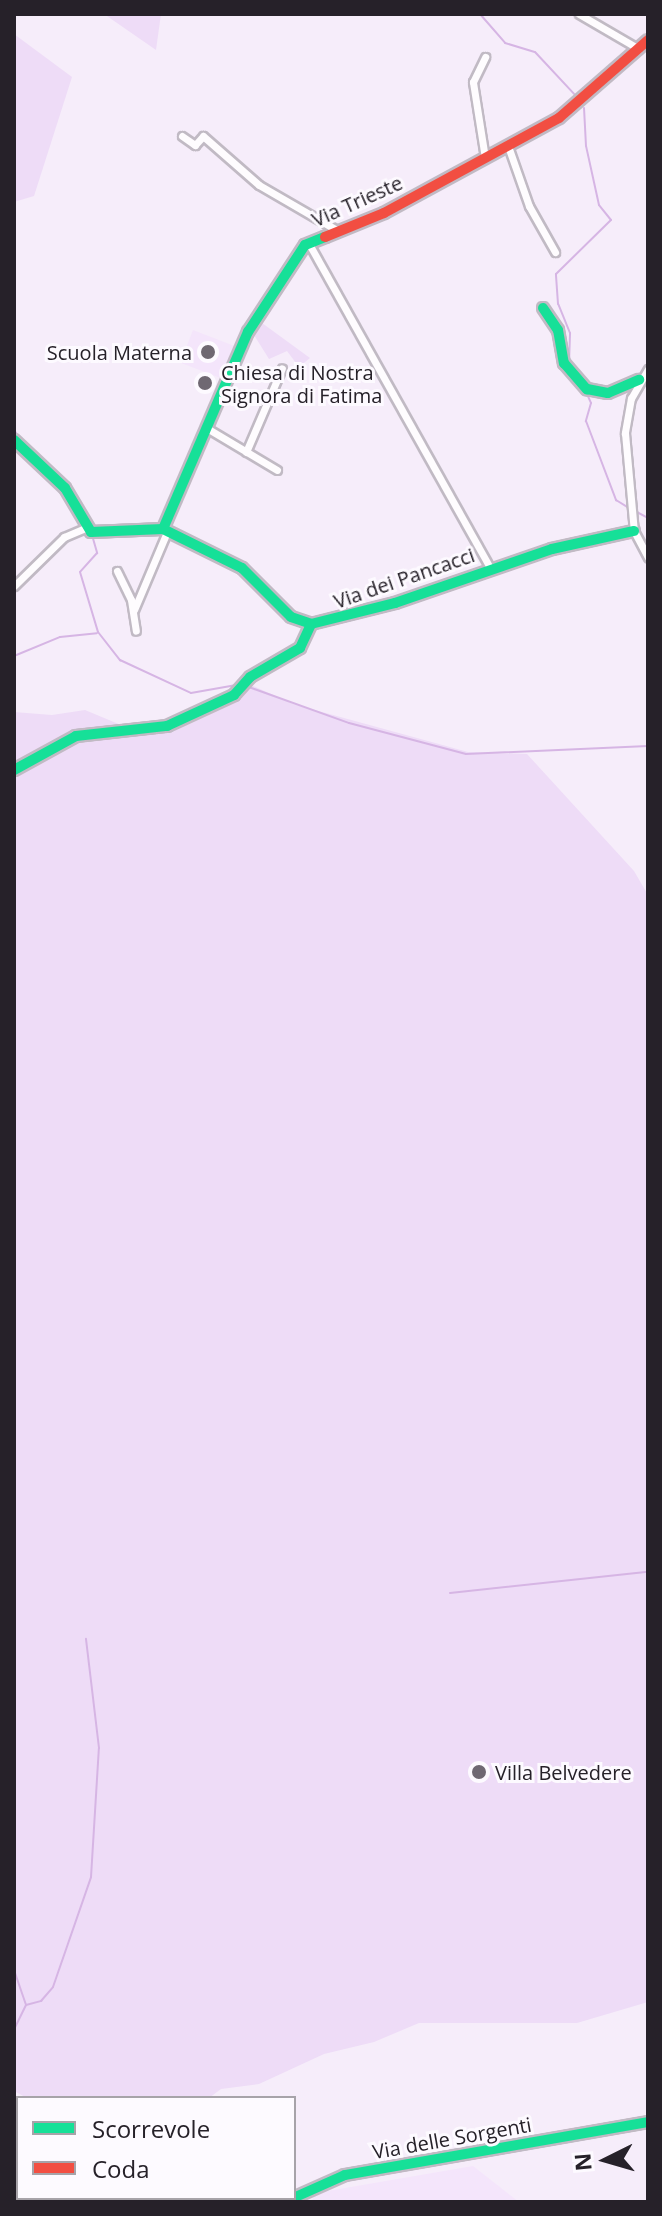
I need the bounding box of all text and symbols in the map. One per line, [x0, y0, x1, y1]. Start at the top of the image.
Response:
street label: Via Trieste [308, 170, 406, 232]
place label: Scuola Materna [47, 340, 192, 364]
marker: Scuola Materna [199, 343, 217, 361]
place label: Chiesa di Nostra Signora di Fatima [221, 360, 382, 407]
marker: Chiesa di Nostra Signora di Fatima [196, 374, 214, 392]
street label: Via dei Pancacci [330, 543, 478, 613]
place label: Villa Belvedere [495, 1760, 632, 1784]
marker: Villa Belvedere [470, 1763, 488, 1781]
legend [16, 2096, 296, 2200]
text: Scorrevole [92, 2112, 210, 2145]
street label: Via delle Sorgenti [371, 2112, 533, 2164]
north arrow [566, 2120, 646, 2200]
text: Coda [92, 2152, 150, 2185]
text: N [566, 2152, 598, 2172]

